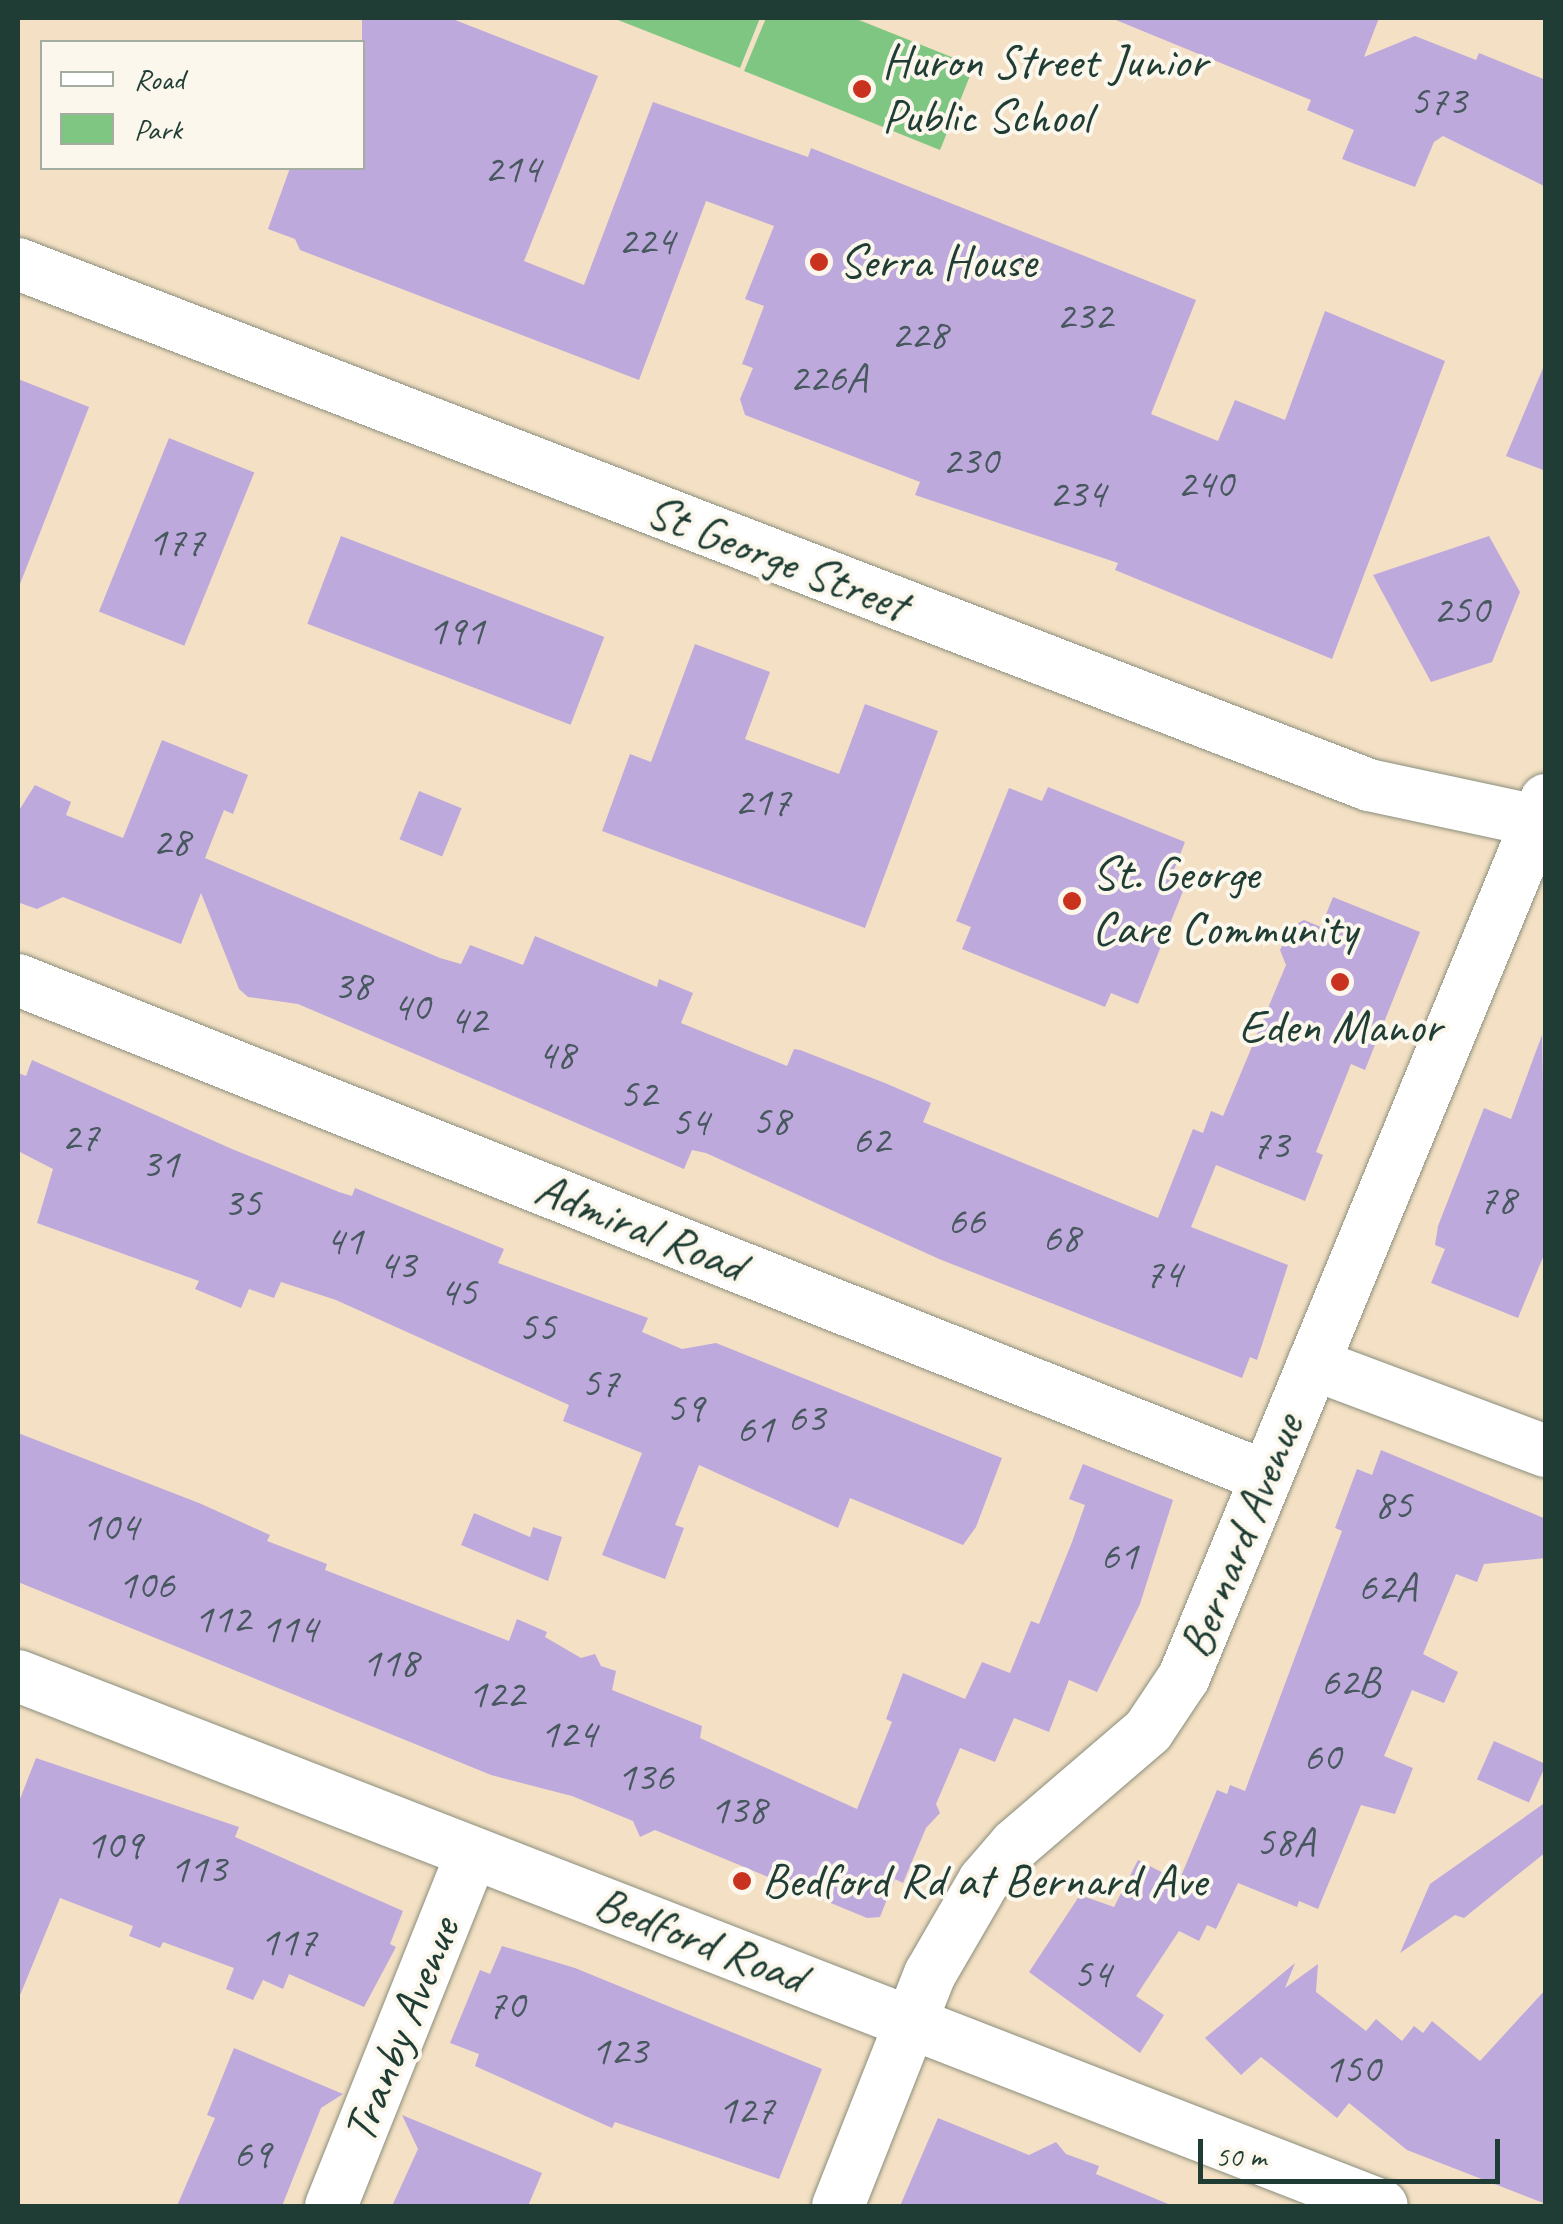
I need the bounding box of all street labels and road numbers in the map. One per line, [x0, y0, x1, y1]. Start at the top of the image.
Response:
street label: St George Street [639, 482, 915, 634]
street label: Admiral Road [528, 1159, 752, 1295]
street label: Bernard Avenue [1166, 1406, 1316, 1666]
street label: Bedford Road [588, 1874, 812, 2006]
street label: Tranby Avenue [330, 1909, 472, 2151]

